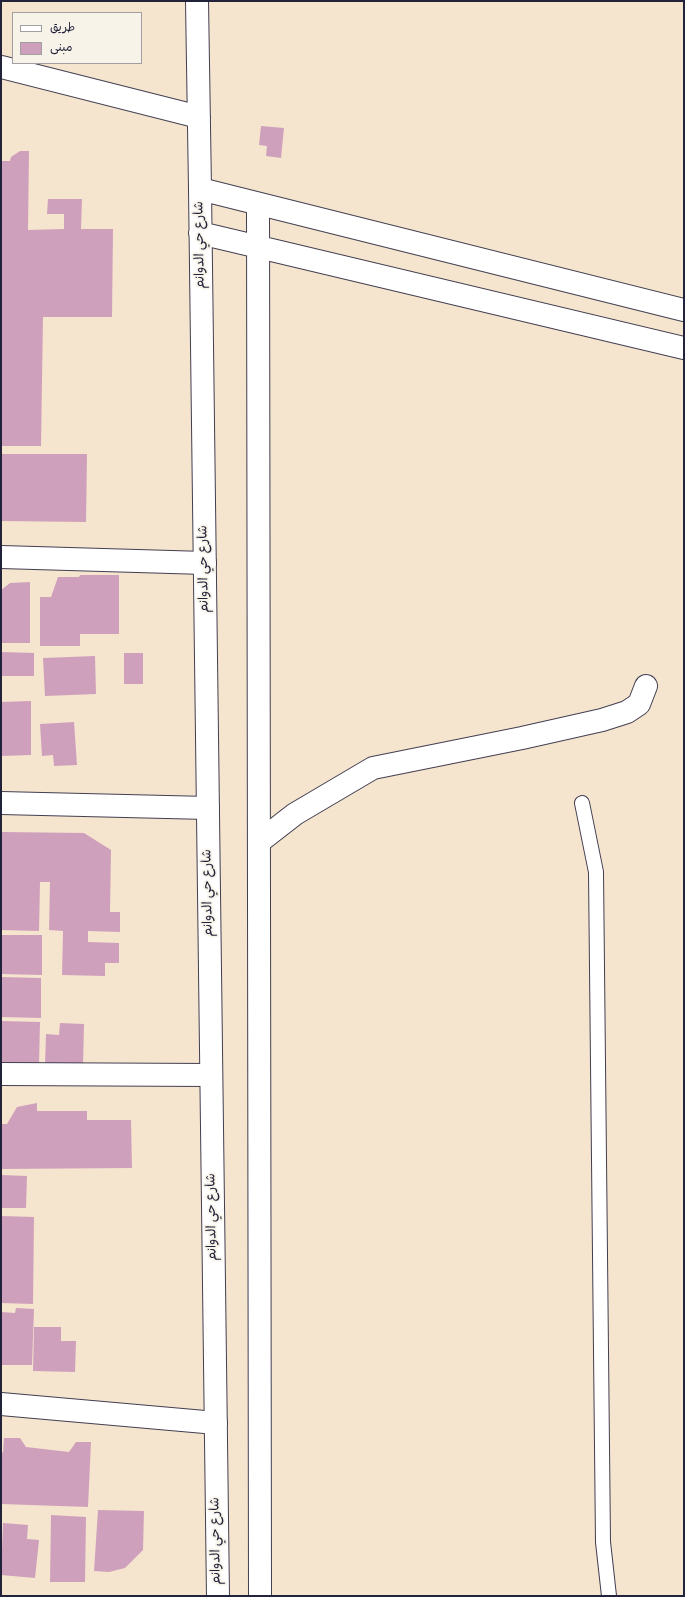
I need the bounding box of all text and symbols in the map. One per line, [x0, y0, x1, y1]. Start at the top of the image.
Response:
legend [12, 12, 142, 64]
text: طريق [50, 22, 75, 36]
text: مبنى [50, 42, 73, 56]
street label: شارع حي الدوانم [192, 201, 210, 289]
street label: شارع حي الدوانم [196, 525, 214, 613]
street label: شارع حي الدوانم [200, 849, 218, 937]
street label: شارع حي الدوانم [204, 1173, 222, 1261]
street label: شارع حي الدوانم [208, 1497, 226, 1585]

